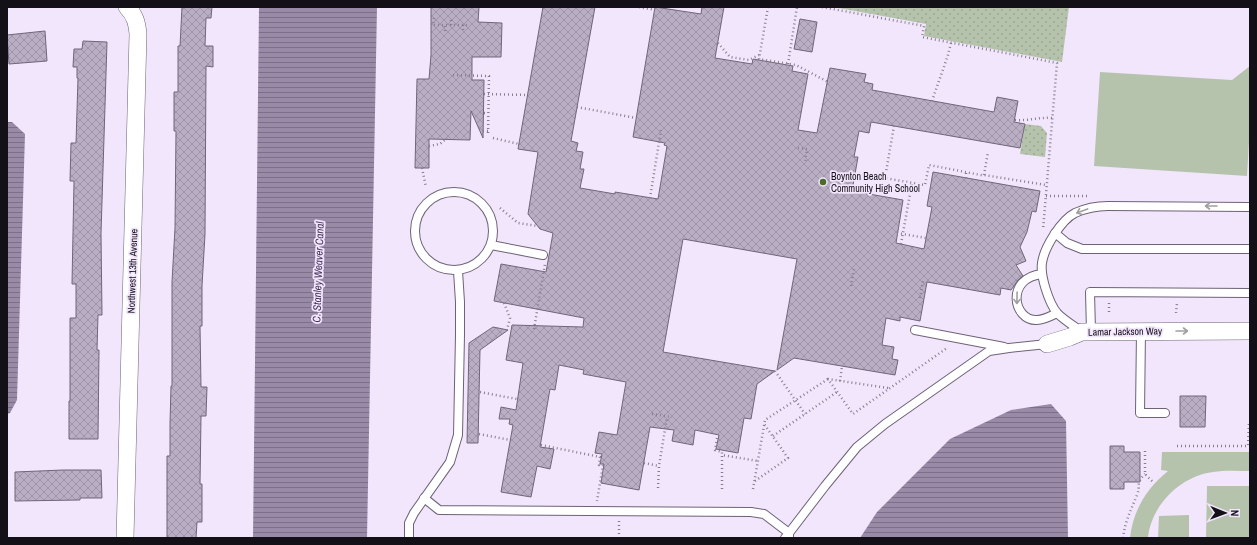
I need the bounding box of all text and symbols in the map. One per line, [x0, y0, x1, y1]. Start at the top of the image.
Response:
place label: Boynton Beach Community High School [831, 170, 920, 195]
marker: Boynton Beach Community High School [818, 177, 828, 187]
one-way arrow [1205, 203, 1218, 210]
one-way arrow [1076, 207, 1088, 215]
water label: C. Stanley Weaver Canal [309, 220, 327, 323]
street label: Northwest 13th Avenue [125, 228, 140, 314]
one-way arrow [1013, 291, 1021, 304]
street label: Lamar Jackson Way [1088, 324, 1163, 339]
one-way arrow [1175, 327, 1188, 335]
north arrow [1205, 493, 1245, 533]
text: N [1228, 510, 1242, 517]

